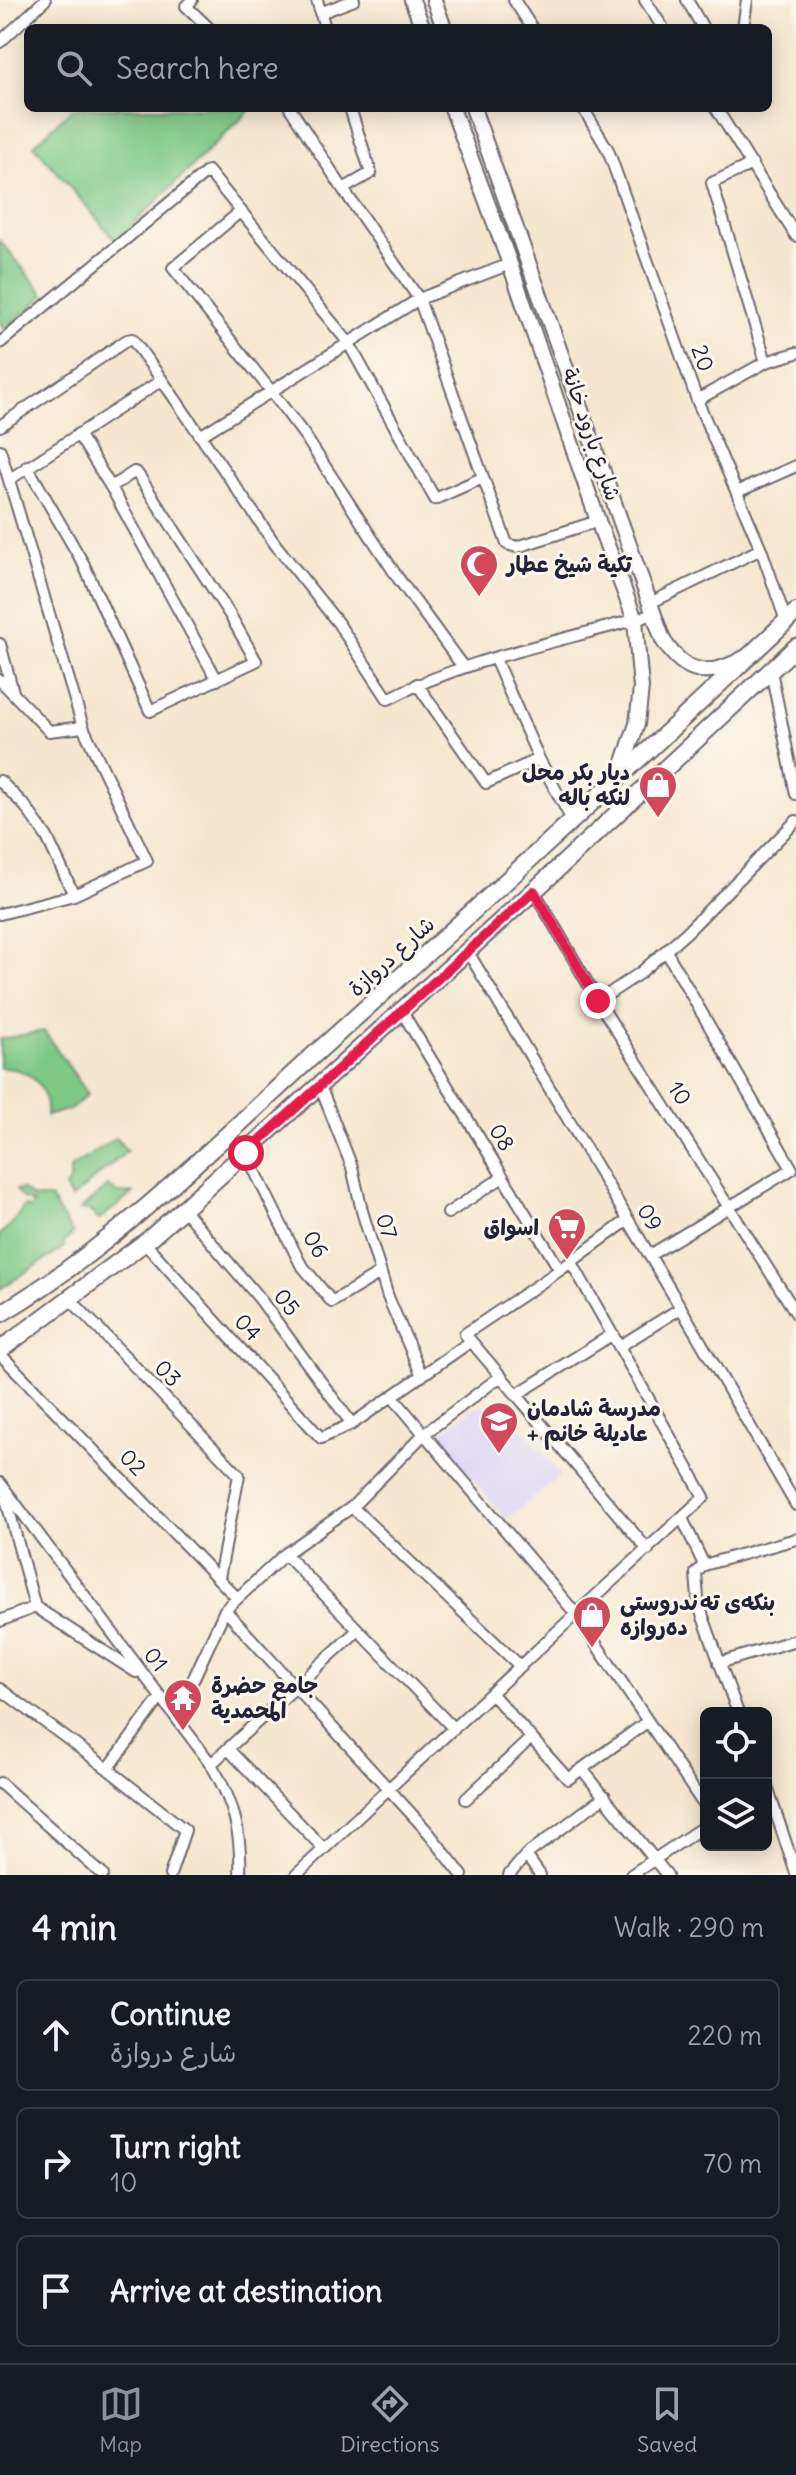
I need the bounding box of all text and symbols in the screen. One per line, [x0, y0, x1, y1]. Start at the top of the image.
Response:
search box [24, 24, 772, 112]
icon: search [52, 46, 96, 90]
text: Search here [116, 49, 279, 87]
street label: 20 [685, 341, 721, 375]
street label: شارع بارود خانة [554, 364, 628, 505]
mosque icon: تكية شيخ عطار [458, 543, 500, 598]
place label: تكية شيخ عطار [505, 550, 632, 579]
place label: ديار بكر محل لنكه باله [522, 758, 630, 811]
shop icon: ديار بكر محل لنكه باله [637, 764, 679, 819]
street label: شارع دروازة [342, 910, 441, 1004]
route end [580, 983, 616, 1019]
street label: 10 [662, 1076, 698, 1110]
street label: 08 [483, 1118, 521, 1156]
route start [228, 1135, 264, 1171]
street label: 09 [631, 1198, 669, 1236]
supermarket icon: اسواق [546, 1206, 588, 1261]
street label: 07 [370, 1210, 404, 1242]
place label: اسواق [483, 1213, 539, 1241]
street label: 06 [297, 1225, 335, 1263]
street label: 05 [268, 1283, 306, 1321]
street label: 04 [228, 1308, 268, 1346]
street label: 03 [149, 1354, 187, 1392]
place label: مدرسة شادمان + عاديلة خانم [527, 1394, 661, 1450]
school or university icon: مدرسة شادمان + عاديلة خانم [478, 1400, 520, 1455]
street label: 02 [114, 1443, 152, 1481]
place label: بنکەی تەندروستی دەروازە [620, 1588, 775, 1641]
shop icon: بنکەی تەندروستی دەروازە [571, 1594, 613, 1649]
street label: 01 [138, 1641, 174, 1677]
place label: جامع حضرة المحمدية [211, 1671, 318, 1724]
temple icon: جامع حضرة المحمدية [162, 1677, 204, 1732]
map controls [700, 1707, 772, 1851]
button: locate [700, 1707, 772, 1779]
button: layers [700, 1779, 772, 1851]
text: 4 min [32, 1906, 117, 1949]
text: Walk · 290 m [614, 1911, 764, 1944]
text: Continue [110, 1995, 231, 2033]
icon: ahead [34, 2013, 78, 2057]
text: 220 m [687, 2019, 762, 2052]
text: شارع دروازة [110, 2036, 236, 2069]
text: Turn right [110, 2128, 241, 2166]
icon: right [34, 2141, 78, 2185]
text: 70 m [703, 2147, 762, 2180]
text: 10 [110, 2166, 137, 2199]
icon: arrive [34, 2269, 78, 2313]
text: Arrive at destination [110, 2272, 382, 2310]
tab: Map [99, 2382, 143, 2458]
tab: Directions [340, 2382, 440, 2458]
tab: Saved [637, 2382, 697, 2458]

